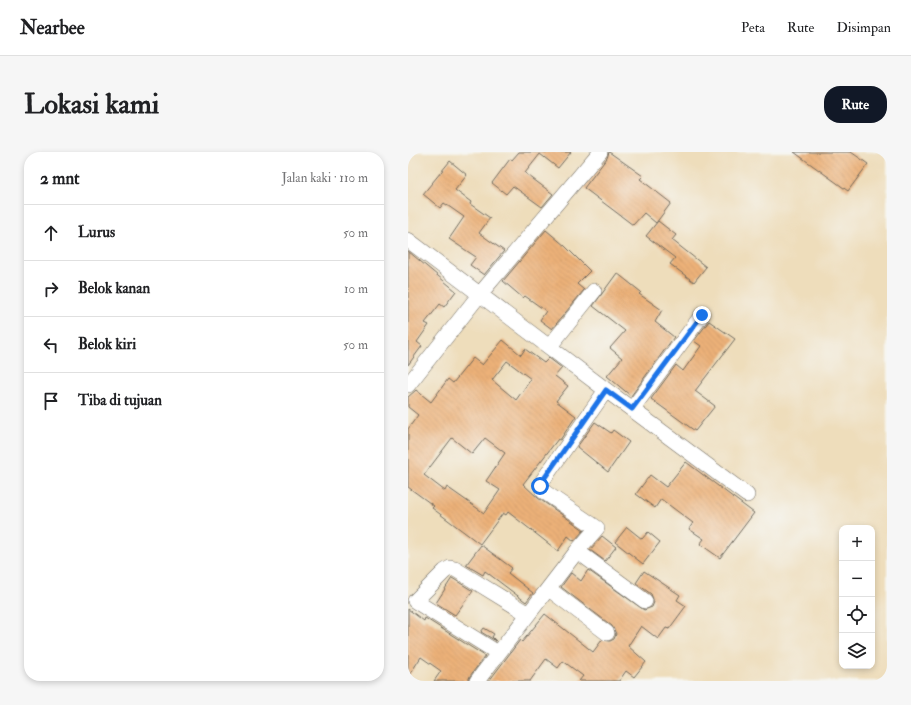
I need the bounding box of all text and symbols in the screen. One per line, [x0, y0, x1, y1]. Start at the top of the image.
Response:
text: Nearbee [20, 16, 85, 40]
text: Peta [741, 19, 765, 36]
text: Rute [787, 19, 814, 36]
text: Disimpan [836, 19, 891, 36]
button: Rute [824, 86, 887, 123]
text: Lokasi kami [24, 87, 159, 122]
text: 2 mnt [40, 168, 80, 189]
text: Jalan kaki · 110 m [282, 170, 368, 186]
icon: ahead [40, 222, 62, 244]
text: Lurus [78, 223, 115, 242]
text: 50 m [343, 225, 368, 241]
icon: right [40, 278, 62, 300]
text: Belok kanan [78, 279, 150, 298]
text: 10 m [344, 281, 368, 297]
route end [693, 306, 711, 324]
icon: left [40, 334, 62, 356]
text: Belok kiri [78, 335, 136, 354]
text: 50 m [343, 337, 368, 353]
icon: arrive [40, 390, 62, 412]
text: Tiba di tujuan [78, 391, 162, 410]
route start [531, 477, 549, 495]
map controls [839, 525, 875, 669]
button: + [839, 525, 875, 561]
button: − [839, 561, 875, 597]
button: locate [839, 597, 875, 633]
button: layers [839, 633, 875, 669]

